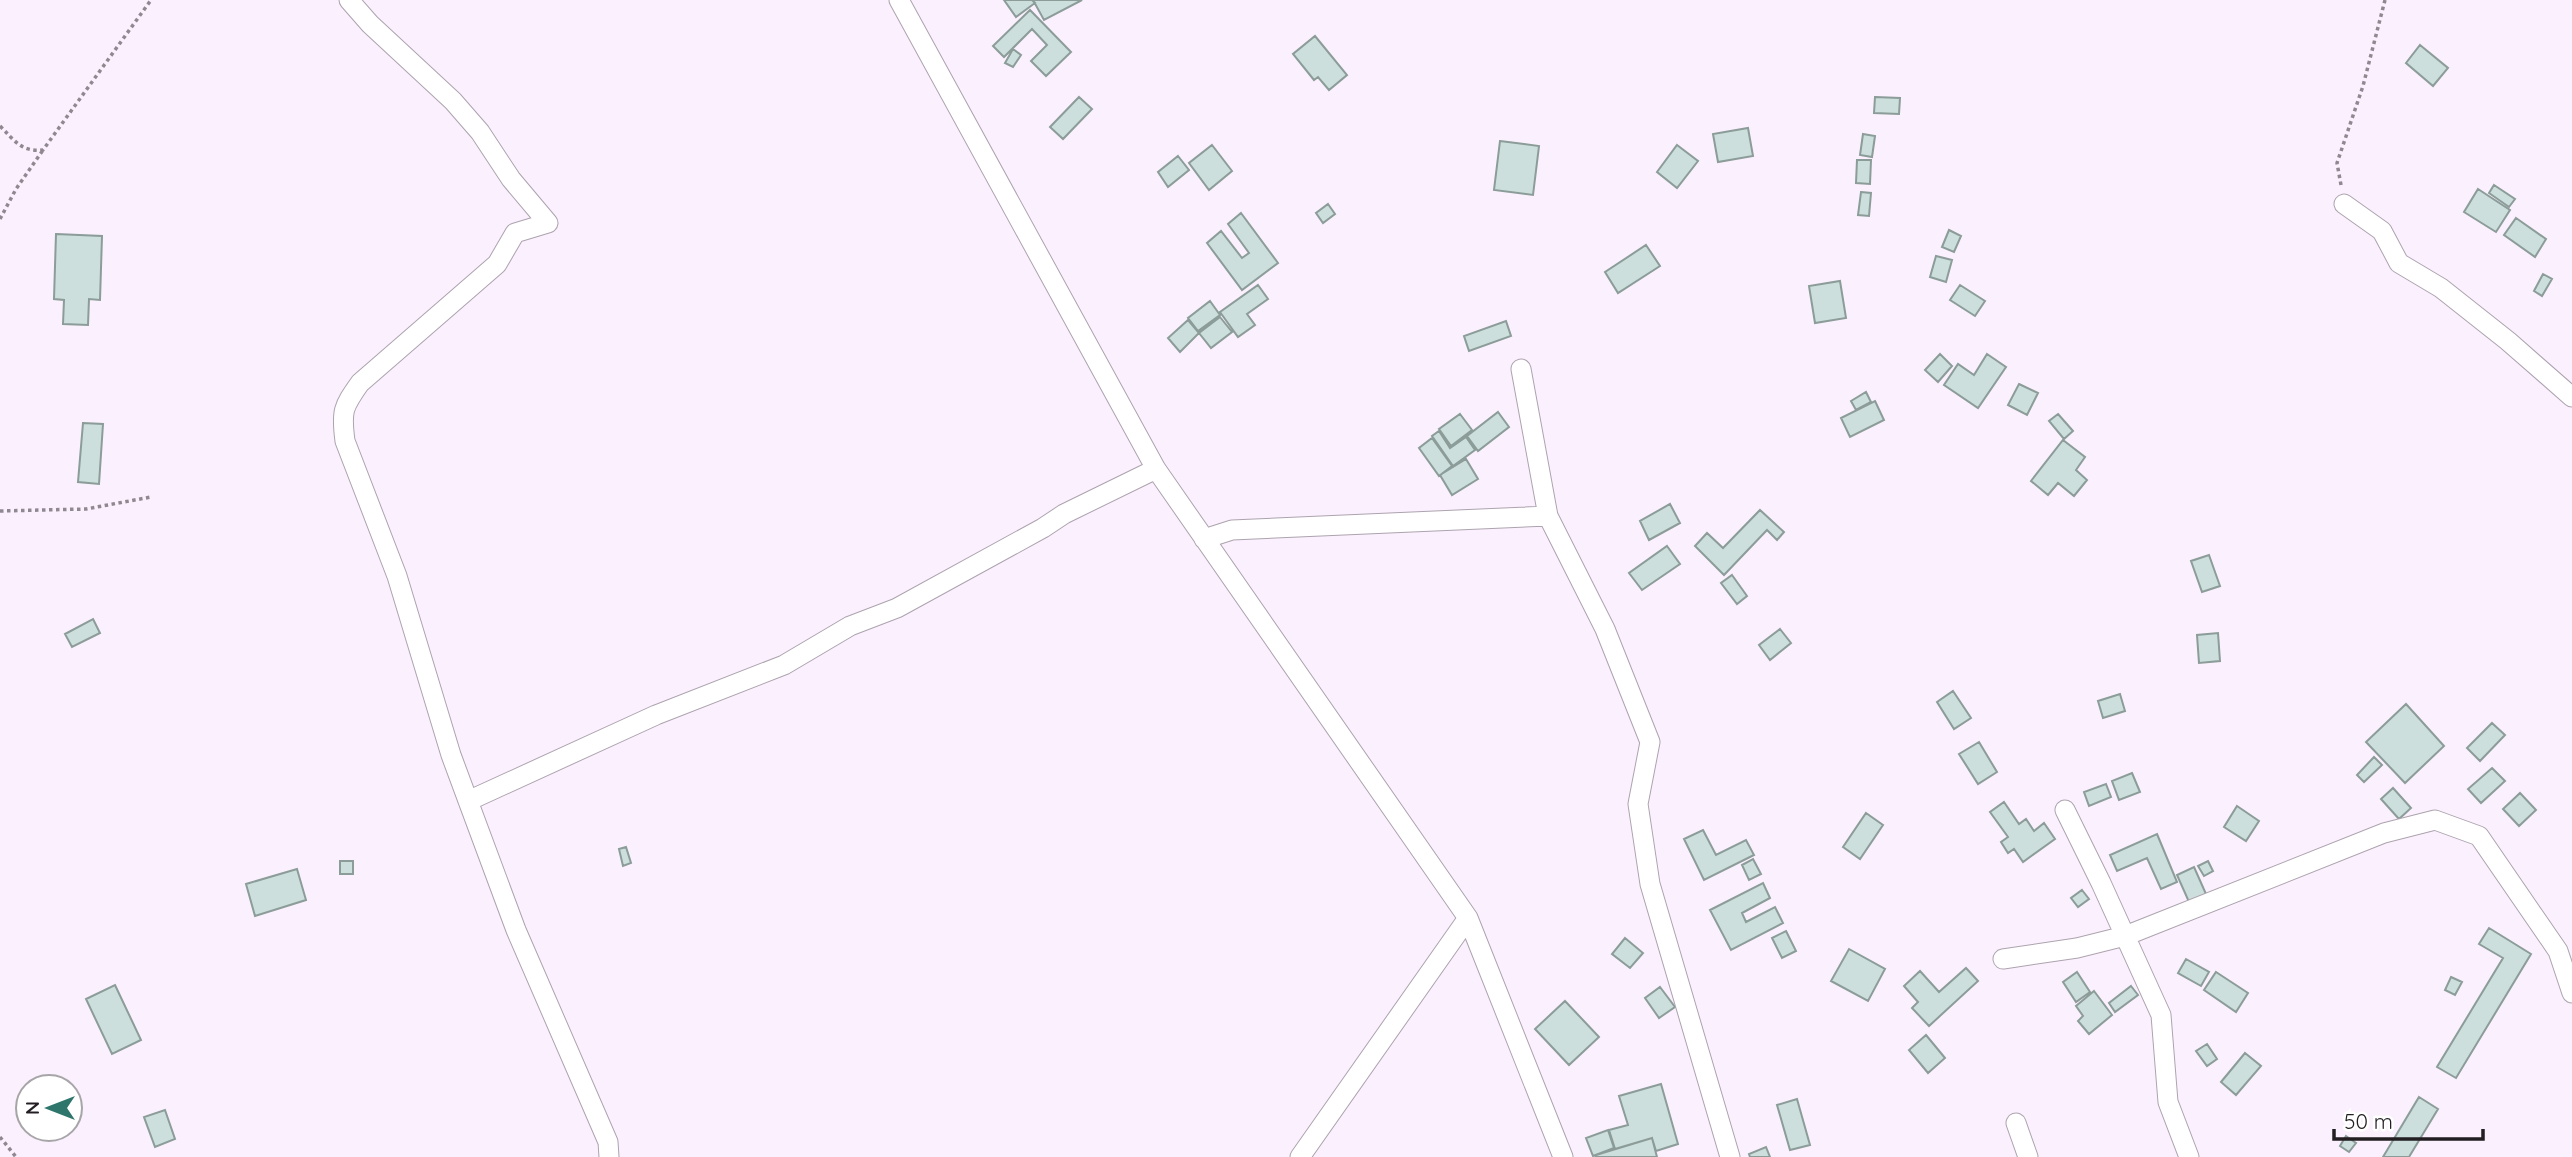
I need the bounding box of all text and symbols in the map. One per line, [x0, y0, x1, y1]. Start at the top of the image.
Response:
north arrow [14, 1073, 84, 1143]
scale bar [2334, 1098, 2483, 1142]
text: N [20, 1101, 44, 1115]
text: 50 m [2344, 1108, 2393, 1134]

